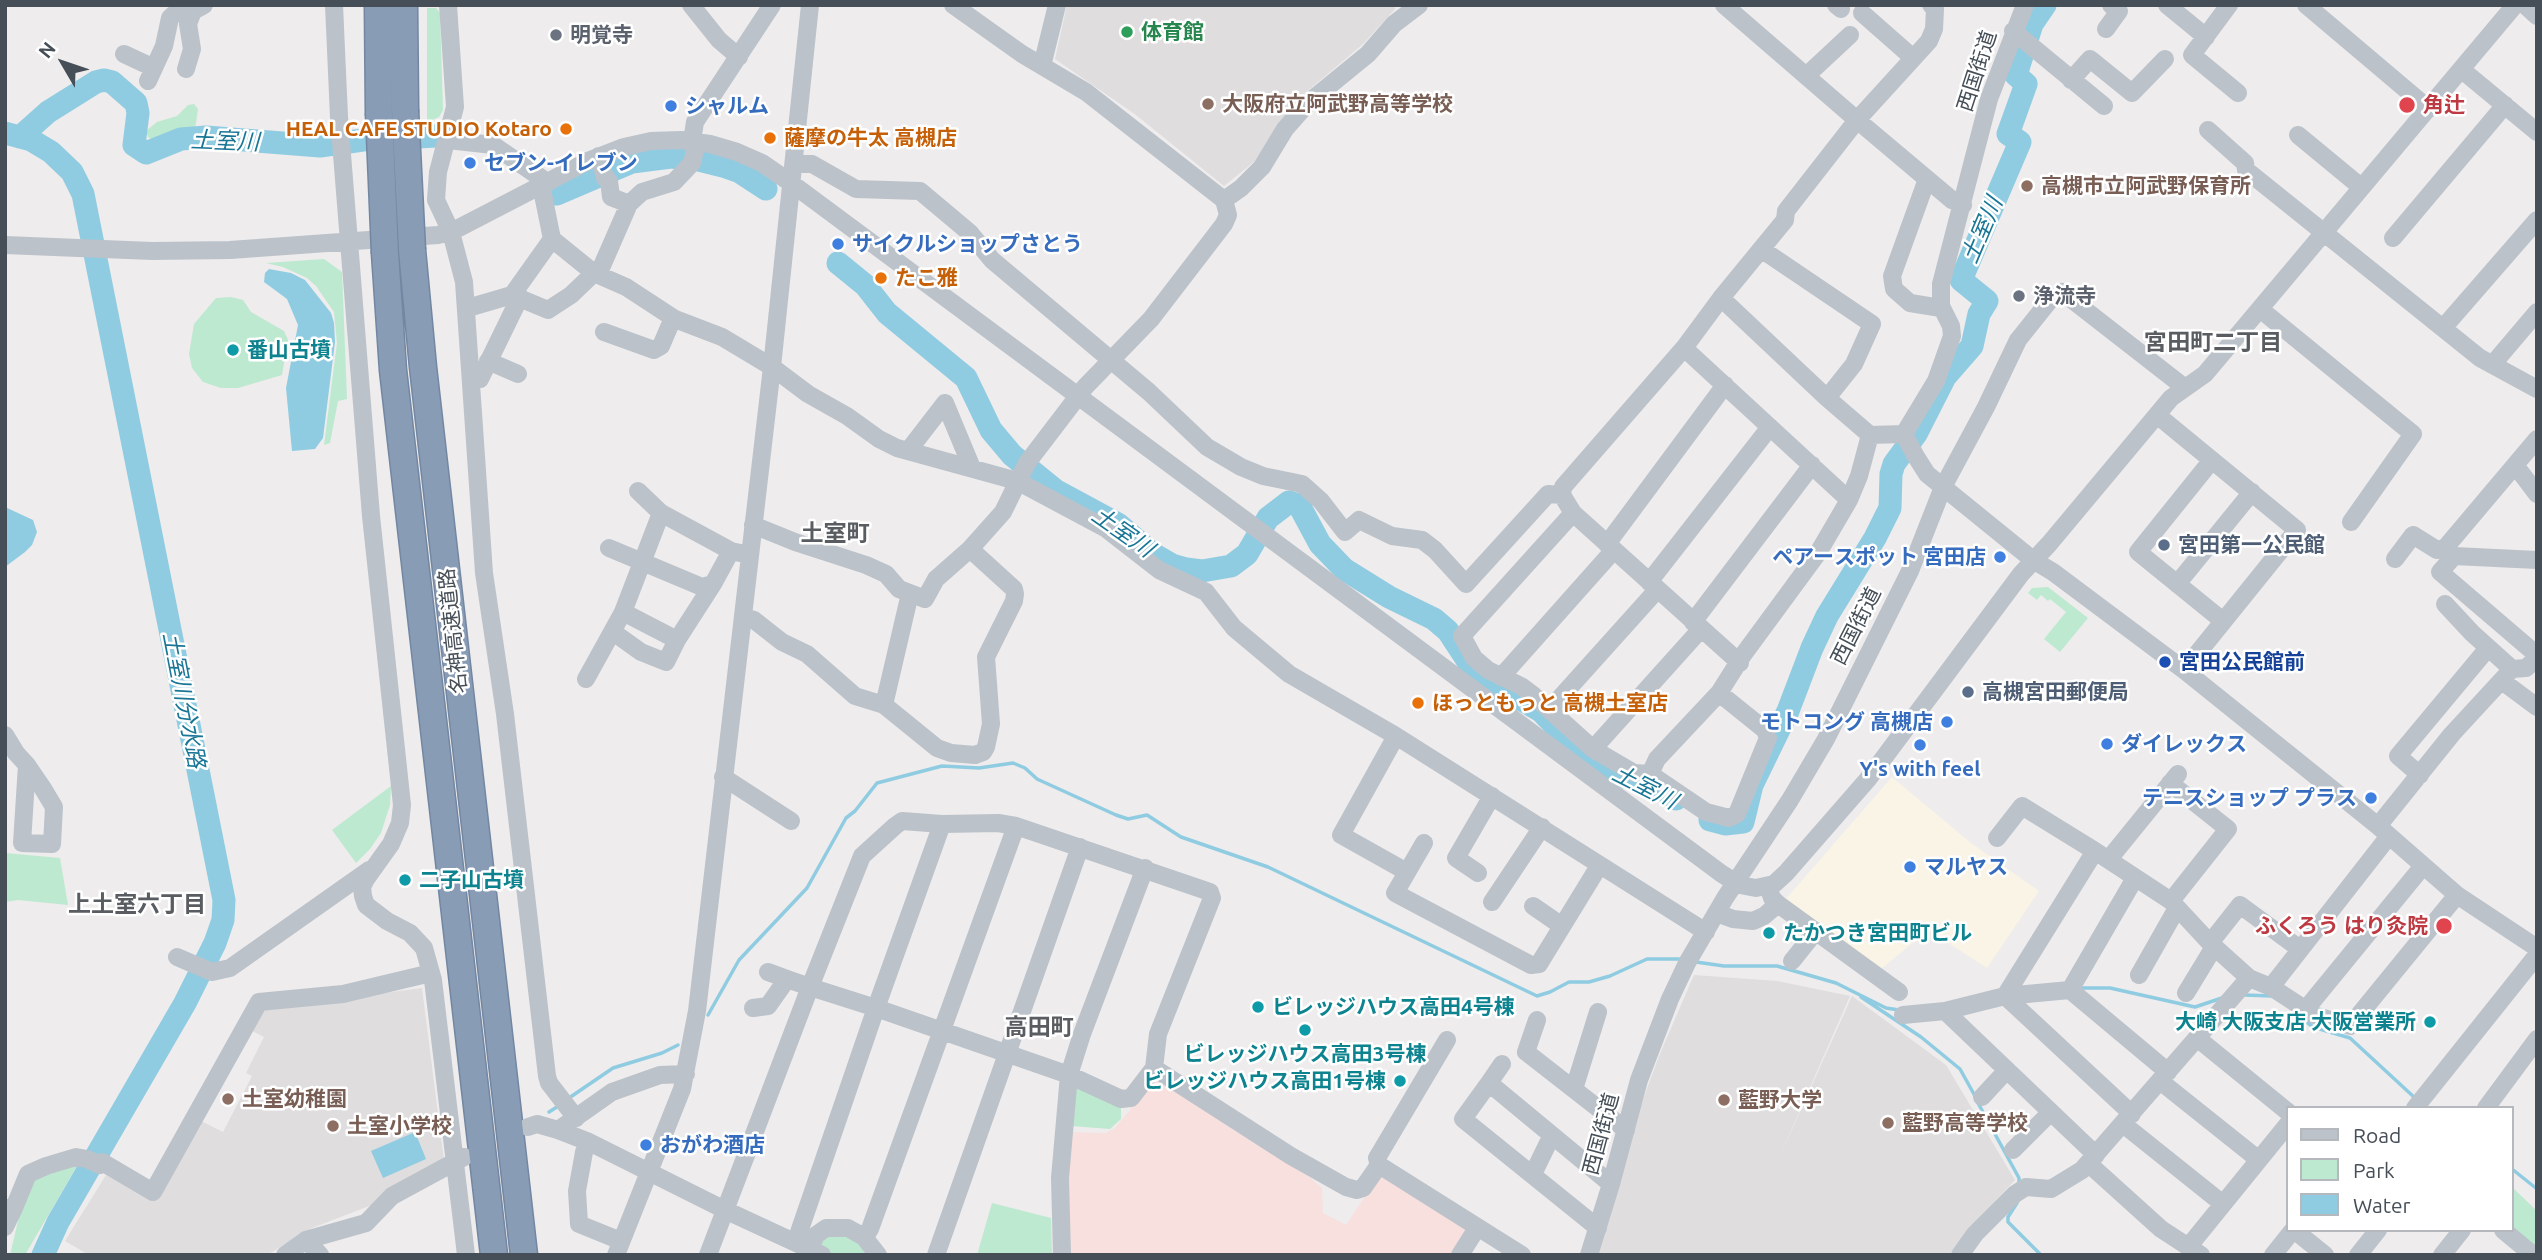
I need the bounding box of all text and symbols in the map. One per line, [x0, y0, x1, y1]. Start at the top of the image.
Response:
place label: 体育館 [1141, 19, 1204, 45]
place label: 明覚寺 [570, 22, 633, 48]
marker: 体育館 [1119, 24, 1135, 40]
marker: 明覚寺 [548, 27, 564, 43]
street label: 西国街道 [1952, 27, 2002, 115]
north arrow [28, 28, 98, 98]
text: N [34, 37, 60, 62]
place label: 大阪府立阿武野高等学校 [1222, 91, 1453, 117]
place label: 角辻 [2423, 92, 2465, 118]
place label: シャルム [685, 93, 769, 119]
marker: 角辻 [2397, 95, 2417, 115]
marker: 大阪府立阿武野高等学校 [1200, 96, 1216, 112]
marker: シャルム [663, 98, 679, 114]
place label: HEAL CAFE STUDIO Kotaro [286, 116, 552, 142]
marker: HEAL CAFE STUDIO Kotaro [558, 121, 574, 137]
place label: 薩摩の牛太 高槻店 [784, 125, 957, 151]
water label: 土室川 [190, 126, 260, 156]
marker: 薩摩の牛太 高槻店 [762, 130, 778, 146]
place label: セブン-イレブン [484, 150, 638, 176]
marker: セブン-イレブン [462, 155, 478, 171]
place label: 高槻市立阿武野保育所 [2041, 173, 2251, 199]
marker: 高槻市立阿武野保育所 [2019, 178, 2035, 194]
water label: 土室川 [1956, 193, 2008, 267]
place label: サイクルショップさとう [852, 231, 1083, 257]
marker: サイクルショップさとう [830, 236, 846, 252]
place label: たこ雅 [895, 265, 958, 291]
marker: たこ雅 [873, 270, 889, 286]
place label: 浄流寺 [2033, 283, 2096, 309]
marker: 浄流寺 [2011, 288, 2027, 304]
district label: 宮田町二丁目 [2144, 328, 2282, 356]
place label: 番山古墳 [247, 337, 331, 363]
marker: 番山古墳 [225, 342, 241, 358]
water label: 土室川 [1087, 501, 1159, 563]
district label: 土室町 [801, 519, 869, 547]
place label: 宮田第一公民館 [2178, 532, 2325, 558]
marker: 宮田第一公民館 [2156, 537, 2172, 553]
place label: ペアースポット 宮田店 [1772, 544, 1986, 570]
marker: ペアースポット 宮田店 [1992, 549, 2008, 565]
street label: 名神高速道路 [434, 567, 472, 695]
street label: 西国街道 [1826, 583, 1886, 669]
water label: 土室川分水路 [157, 630, 211, 770]
place label: 宮田公民館前 [2179, 649, 2305, 675]
marker: 宮田公民館前 [2157, 654, 2173, 670]
place label: 高槻宮田郵便局 [1982, 679, 2129, 705]
marker: 高槻宮田郵便局 [1960, 684, 1976, 700]
place label: ほっともっと 高槻土室店 [1432, 690, 1668, 716]
marker: ほっともっと 高槻土室店 [1410, 695, 1426, 711]
place label: モトコング 高槻店 [1760, 709, 1933, 735]
marker: モトコング 高槻店 [1939, 714, 1955, 730]
place label: ダイレックス [2121, 731, 2247, 757]
marker: ダイレックス [2099, 736, 2115, 752]
marker: Y's with feel [1912, 737, 1928, 753]
place label: Y's with feel [1859, 756, 1981, 782]
water label: 土室川 [1608, 759, 1682, 815]
place label: テニスショップ プラス [2142, 785, 2357, 811]
marker: テニスショップ プラス [2363, 790, 2379, 806]
place label: マルヤス [1924, 854, 2008, 880]
marker: マルヤス [1902, 859, 1918, 875]
place label: 二子山古墳 [419, 867, 524, 893]
marker: 二子山古墳 [397, 872, 413, 888]
district label: 上土室六丁目 [68, 890, 206, 918]
place label: ふくろう はり灸院 [2255, 913, 2428, 939]
marker: ふくろう はり灸院 [2434, 916, 2454, 936]
place label: たかつき宮田町ビル [1783, 920, 1972, 946]
marker: たかつき宮田町ビル [1761, 925, 1777, 941]
place label: ビレッジハウス高田4号棟 [1272, 994, 1515, 1020]
marker: ビレッジハウス高田4号棟 [1250, 999, 1266, 1015]
place label: 大崎 大阪支店 大阪営業所 [2175, 1009, 2416, 1035]
district label: 高田町 [1005, 1013, 1073, 1041]
marker: 大崎 大阪支店 大阪営業所 [2422, 1014, 2438, 1030]
marker: ビレッジハウス高田3号棟 [1297, 1022, 1313, 1038]
place label: ビレッジハウス高田3号棟 [1184, 1041, 1426, 1067]
place label: ビレッジハウス高田1号棟 [1143, 1068, 1386, 1094]
marker: ビレッジハウス高田1号棟 [1392, 1073, 1408, 1089]
place label: 土室幼稚園 [242, 1086, 347, 1112]
place label: 藍野大学 [1738, 1087, 1822, 1113]
street label: 西国街道 [1578, 1090, 1624, 1178]
marker: 土室幼稚園 [220, 1091, 236, 1107]
marker: 藍野大学 [1716, 1092, 1732, 1108]
legend [2286, 1106, 2514, 1232]
place label: 藍野高等学校 [1902, 1110, 2028, 1136]
place label: 土室小学校 [347, 1113, 452, 1139]
marker: 藍野高等学校 [1880, 1115, 1896, 1131]
marker: 土室小学校 [325, 1118, 341, 1134]
text: Road [2353, 1123, 2401, 1147]
place label: おがわ酒店 [660, 1132, 765, 1158]
marker: おがわ酒店 [638, 1137, 654, 1153]
text: Park [2353, 1158, 2395, 1182]
text: Water [2353, 1193, 2411, 1217]

